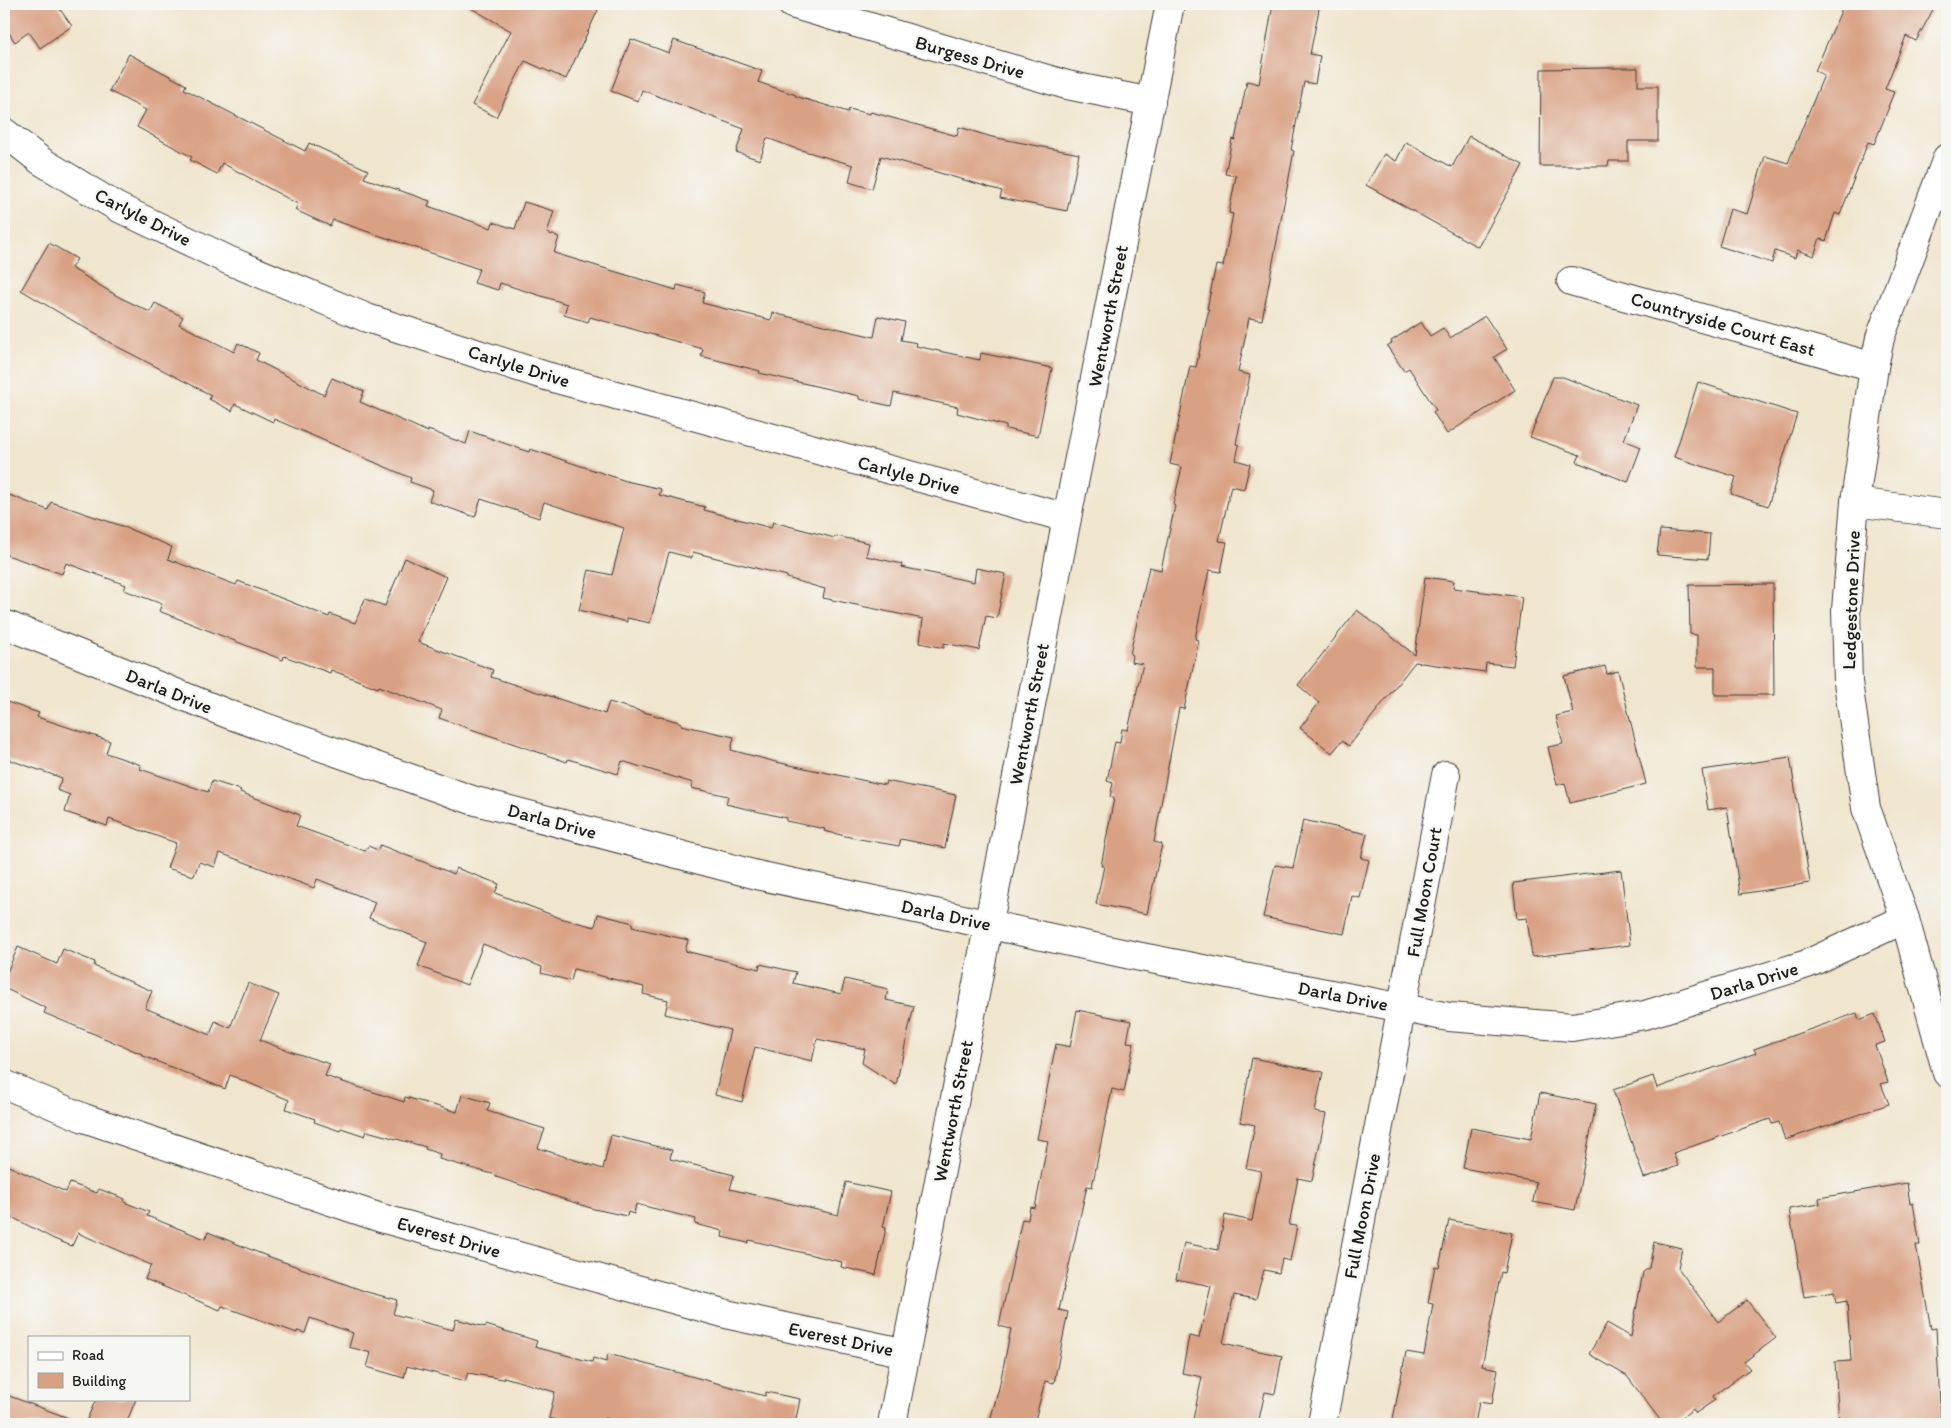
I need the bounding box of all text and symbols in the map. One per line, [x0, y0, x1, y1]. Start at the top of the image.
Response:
street label: Burgess Drive [913, 30, 1027, 84]
street label: Carlyle Drive [91, 183, 195, 251]
street label: Wentworth Street [1083, 243, 1133, 389]
street label: Countryside Court East [1628, 287, 1818, 361]
street label: Carlyle Drive [465, 340, 573, 392]
street label: Carlyle Drive [855, 450, 963, 500]
street label: Ledgestone Drive [1837, 530, 1865, 670]
street label: Wentworth Street [1004, 641, 1054, 787]
street label: Darla Drive [122, 663, 216, 719]
street label: Darla Drive [505, 798, 599, 844]
street label: Full Moon Court [1401, 825, 1447, 959]
street label: Darla Drive [899, 894, 993, 936]
street label: Darla Drive [1707, 957, 1801, 1005]
street label: Darla Drive [1296, 976, 1390, 1016]
street label: Wentworth Street [928, 1038, 978, 1184]
street label: Full Moon Drive [1339, 1151, 1385, 1281]
street label: Everest Drive [395, 1211, 503, 1263]
street label: Everest Drive [786, 1317, 896, 1361]
legend [28, 1336, 190, 1400]
text: Road [72, 1346, 105, 1364]
text: Building [72, 1372, 126, 1390]

